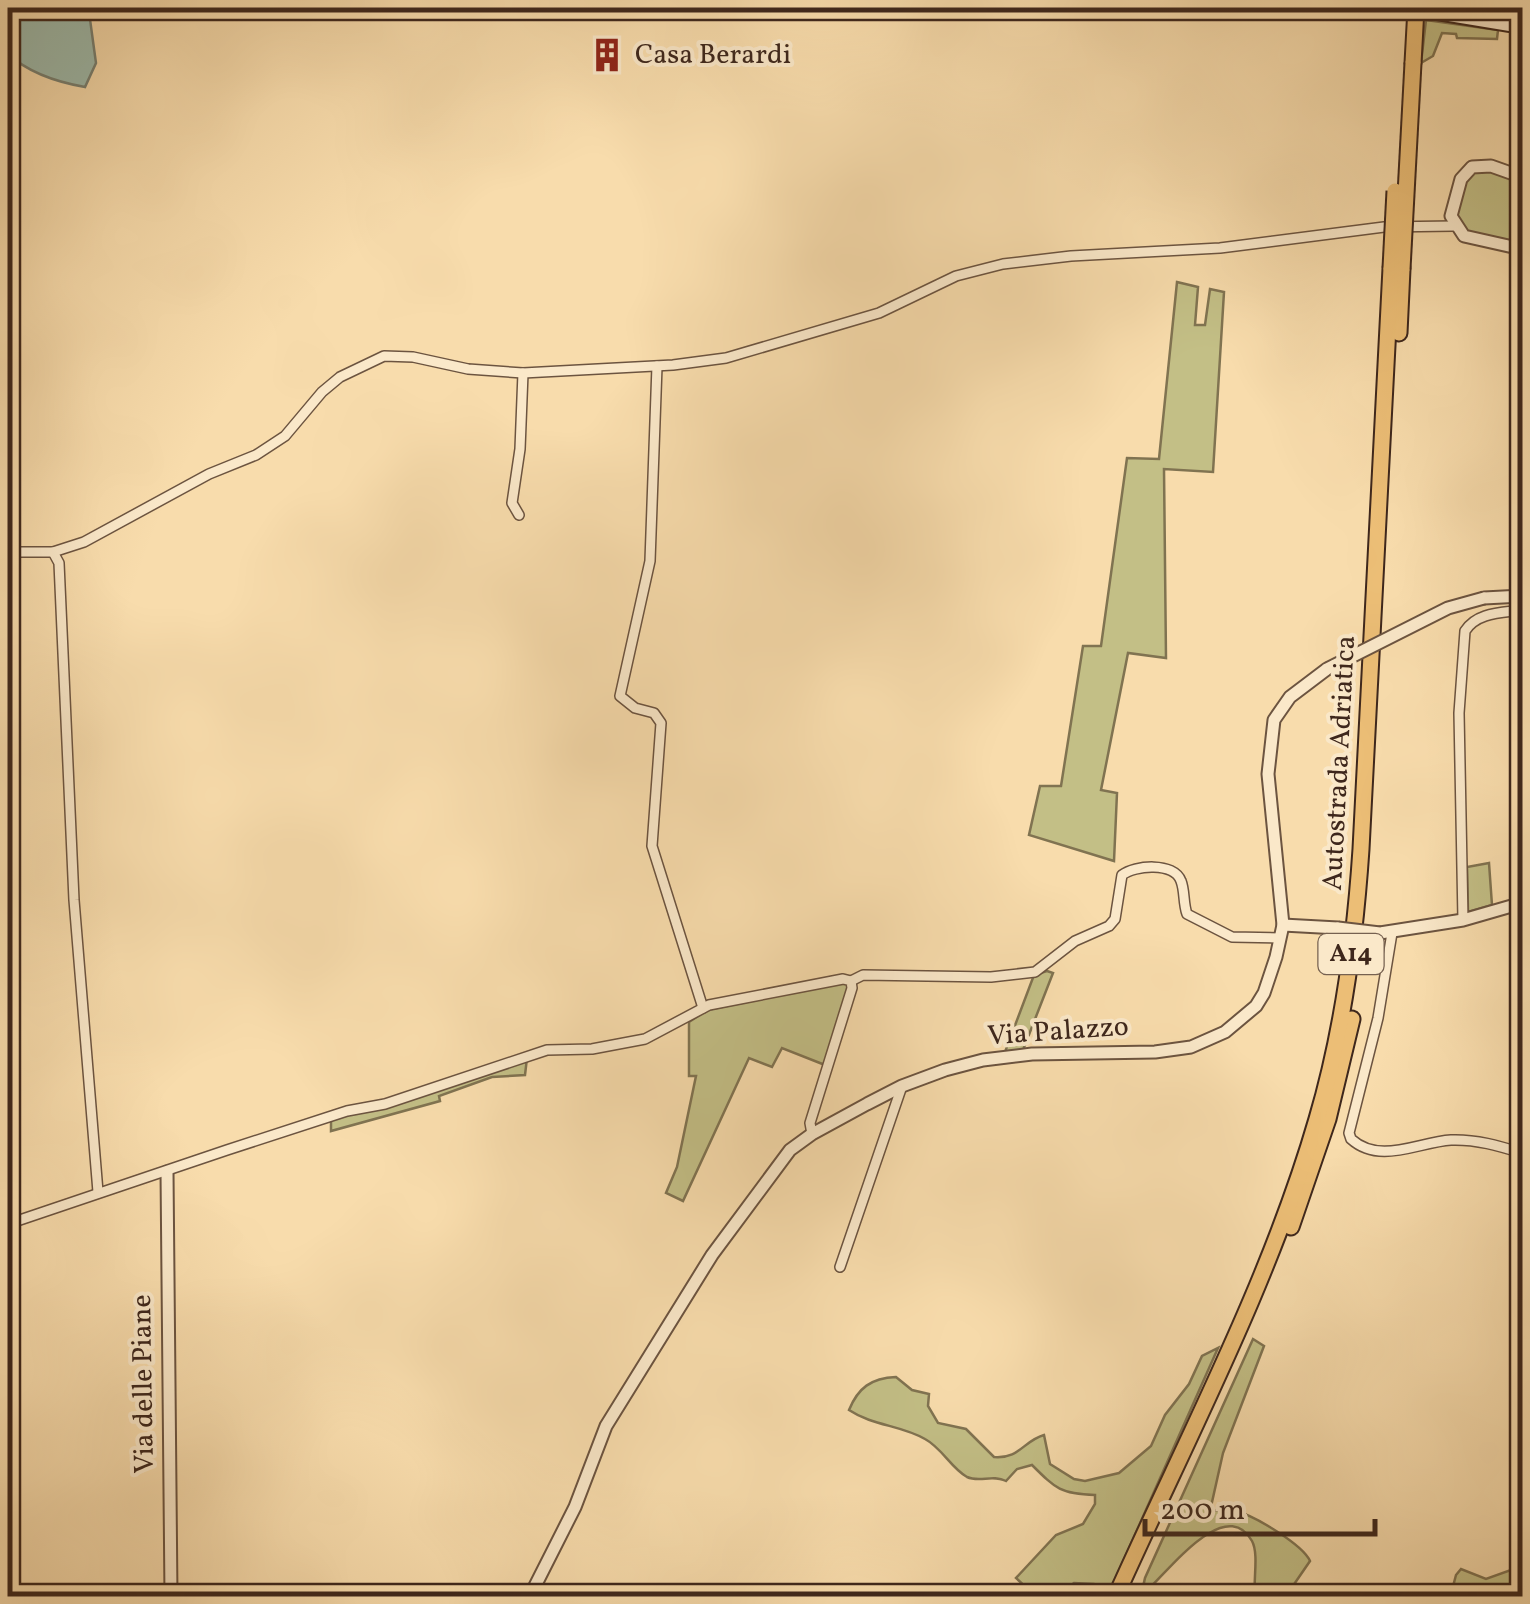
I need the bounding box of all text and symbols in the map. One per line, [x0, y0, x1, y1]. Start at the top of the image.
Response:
building icon: Casa Berardi [588, 36, 626, 74]
place label: Casa Berardi [635, 36, 791, 75]
street label: Autostrada Adriatica [1314, 634, 1366, 892]
road number: A14 [1318, 934, 1384, 974]
street label: Via Palazzo [986, 1008, 1130, 1056]
street label: Via delle Piane [123, 1294, 165, 1474]
scale bar [1145, 1474, 1375, 1536]
text: 200 m [1160, 1490, 1245, 1532]

